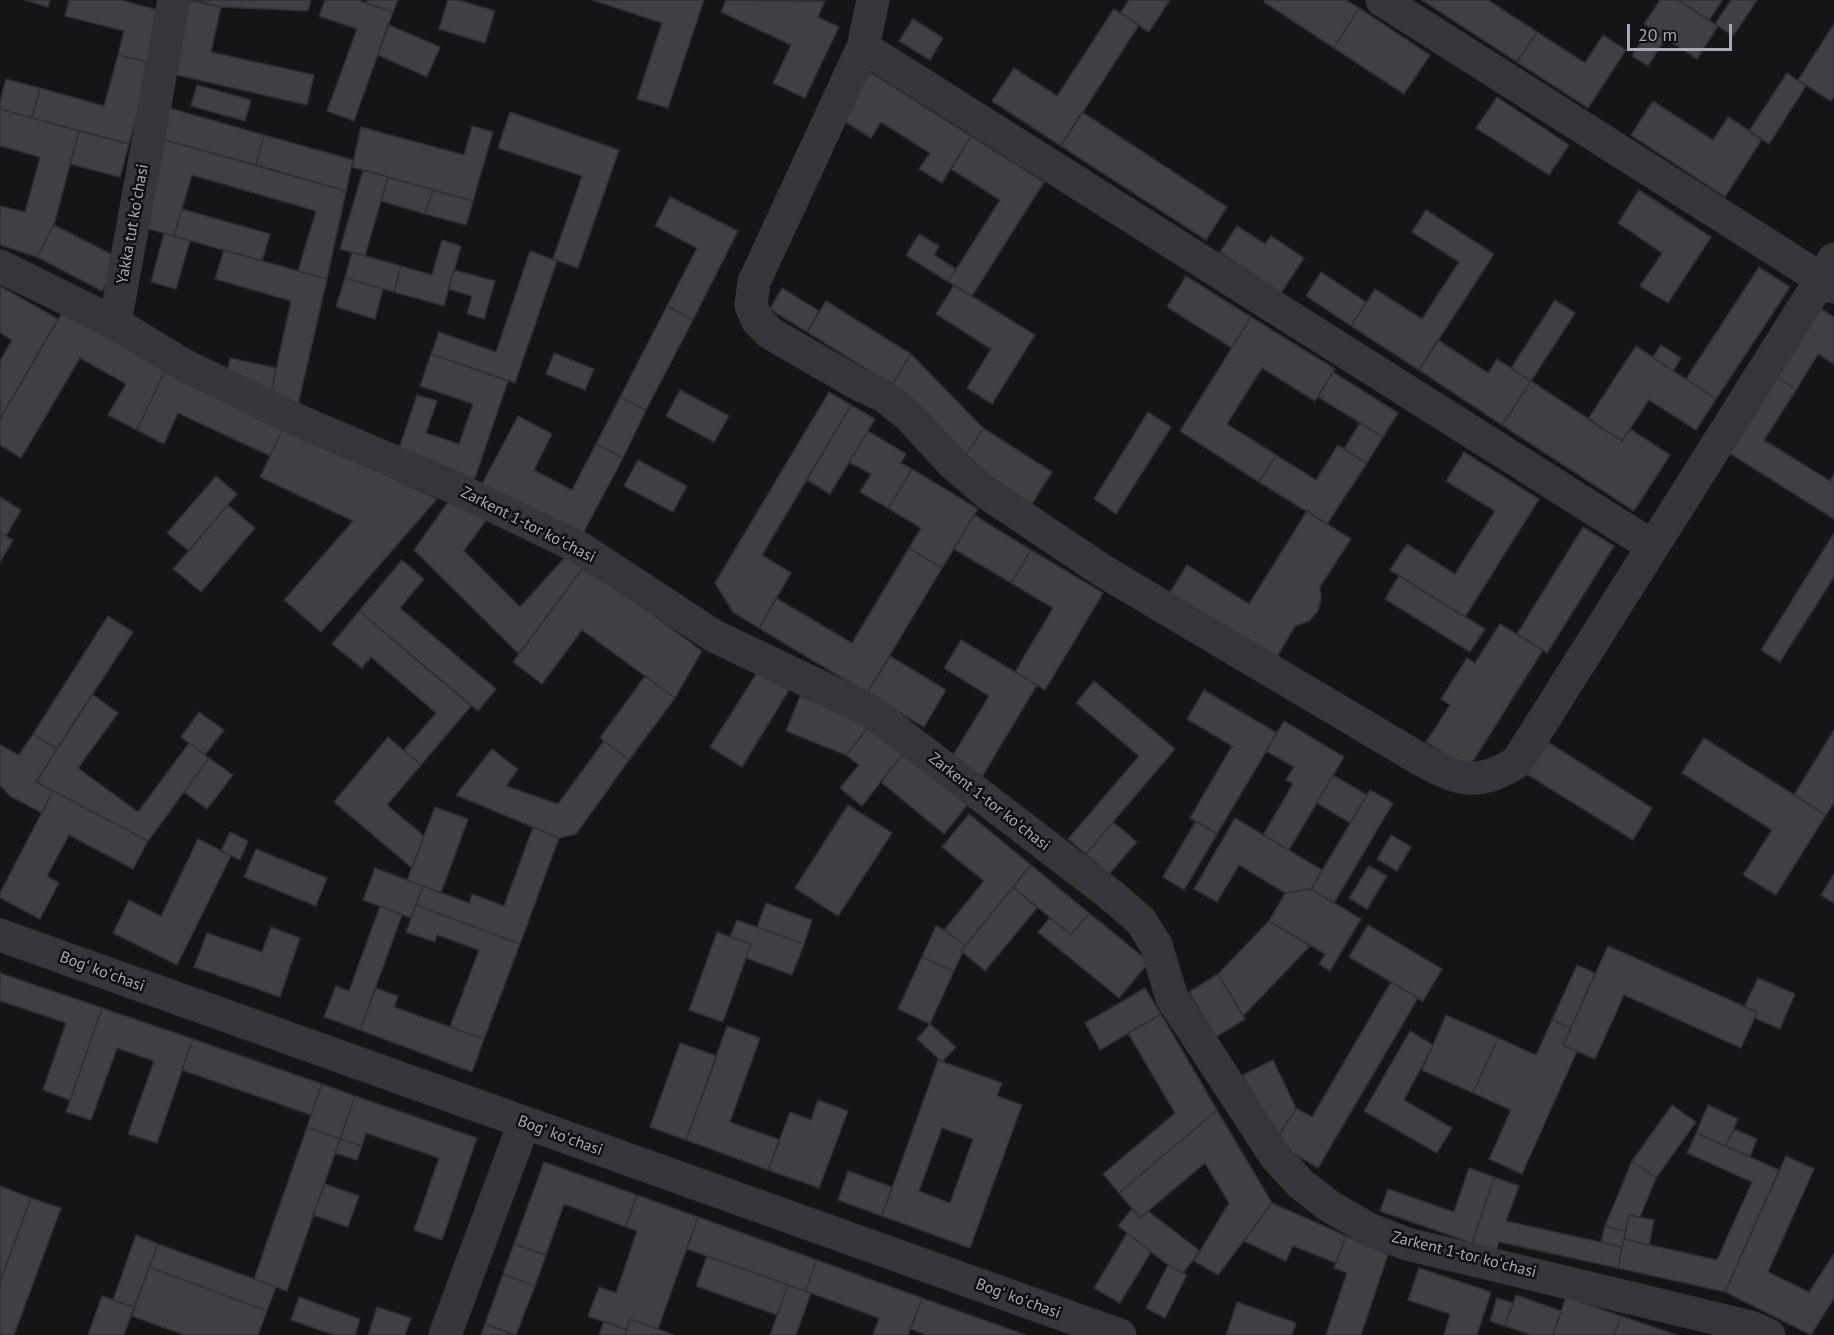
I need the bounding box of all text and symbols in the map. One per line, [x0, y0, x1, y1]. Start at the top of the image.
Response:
scale bar [1630, 12, 1735, 50]
text: 20 m [1638, 23, 1677, 46]
street label: Yakka tut koʻchasi [113, 162, 153, 286]
street label: Zarkent 1-tor koʻchasi [458, 483, 598, 567]
street label: Zarkent 1-tor koʻchasi [925, 749, 1053, 855]
street label: Bogʻ koʻchasi [57, 948, 147, 996]
street label: Bogʻ koʻchasi [515, 1112, 605, 1160]
street label: Zarkent 1-tor koʻchasi [1390, 1228, 1538, 1282]
street label: Bogʻ koʻchasi [973, 1275, 1063, 1323]

